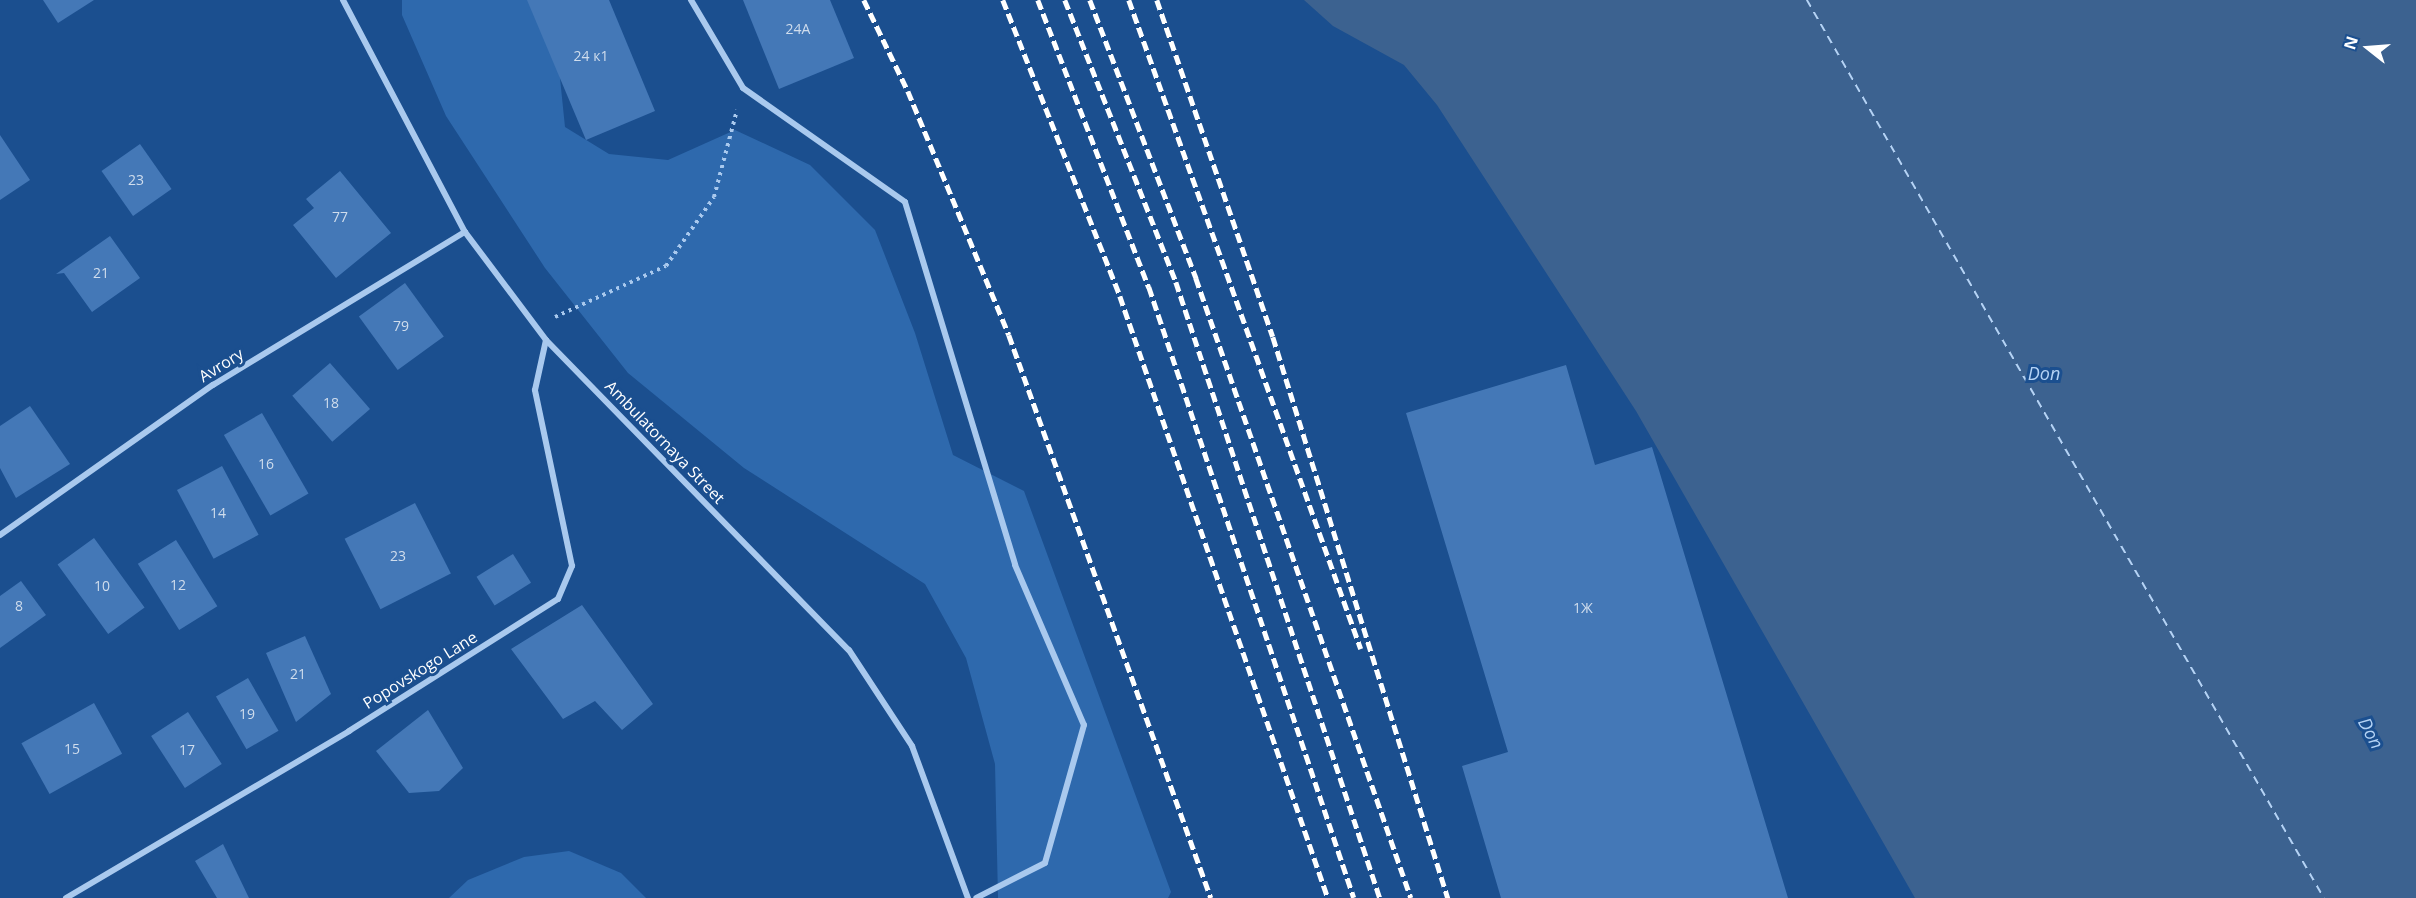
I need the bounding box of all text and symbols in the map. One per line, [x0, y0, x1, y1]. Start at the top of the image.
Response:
north arrow [2338, 18, 2398, 78]
house number: 24А [786, 21, 810, 37]
text: N [2338, 33, 2363, 52]
house number: 24 к1 [574, 48, 608, 64]
house number: 23 [128, 172, 144, 188]
house number: 77 [332, 209, 348, 225]
house number: 21 [93, 265, 109, 281]
house number: 79 [393, 318, 409, 334]
street label: Avrory [195, 344, 247, 386]
water label: Don [2028, 362, 2060, 384]
street label: Ambulatornaya Street [601, 376, 729, 508]
house number: 18 [323, 395, 339, 411]
house number: 16 [258, 456, 274, 472]
house number: 14 [210, 505, 226, 521]
house number: 23 [390, 548, 406, 564]
house number: 12 [170, 577, 186, 593]
house number: 10 [94, 578, 110, 594]
house number: 8 [15, 598, 23, 614]
house number: 1Ж [1573, 600, 1593, 616]
street label: Popovskogo Lane [359, 627, 481, 713]
house number: 21 [290, 666, 306, 682]
house number: 19 [239, 706, 255, 722]
water label: Don [2354, 714, 2388, 752]
house number: 15 [64, 741, 80, 757]
house number: 17 [179, 742, 195, 758]

